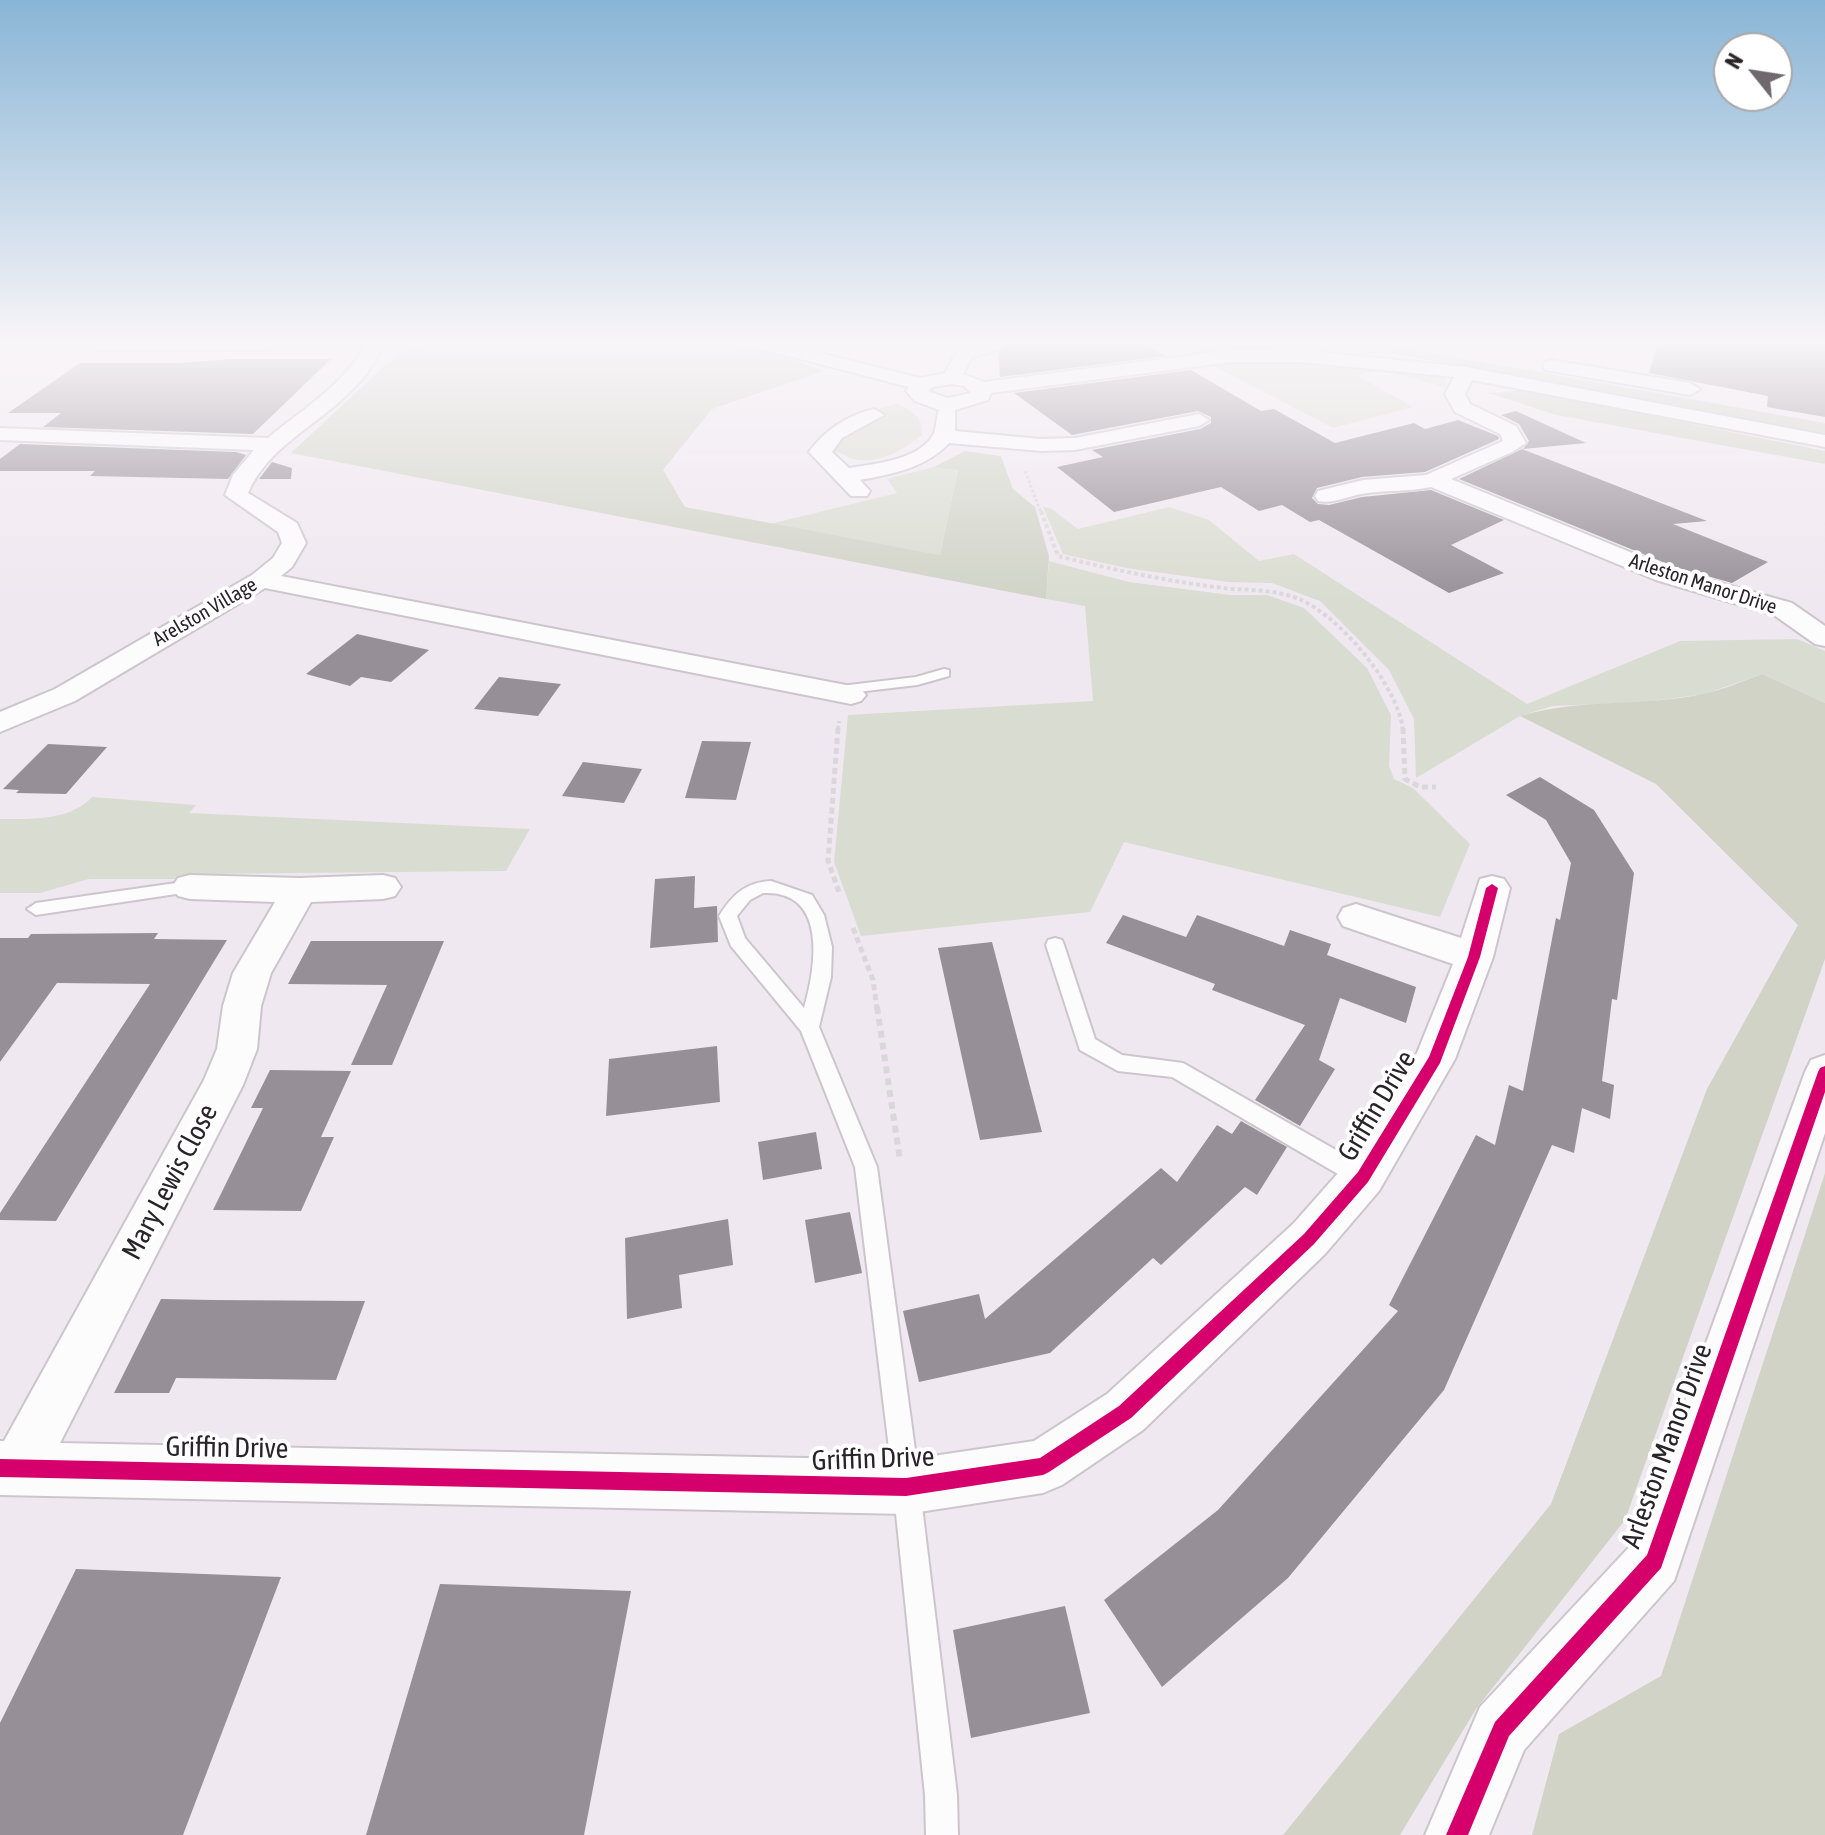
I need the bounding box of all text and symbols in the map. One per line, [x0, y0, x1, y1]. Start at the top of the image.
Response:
north arrow [1713, 32, 1793, 112]
text: N [1719, 49, 1748, 73]
street label: Arleston Manor Drive [1626, 549, 1780, 619]
street label: Arelston Village [149, 573, 261, 651]
street label: Griffin Drive [1331, 1045, 1423, 1167]
street label: Mary Lewis Close [115, 1099, 225, 1265]
street label: Arleston Manor Drive [1614, 1339, 1720, 1553]
street label: Griffin Drive [165, 1430, 289, 1466]
street label: Griffin Drive [811, 1440, 935, 1478]

